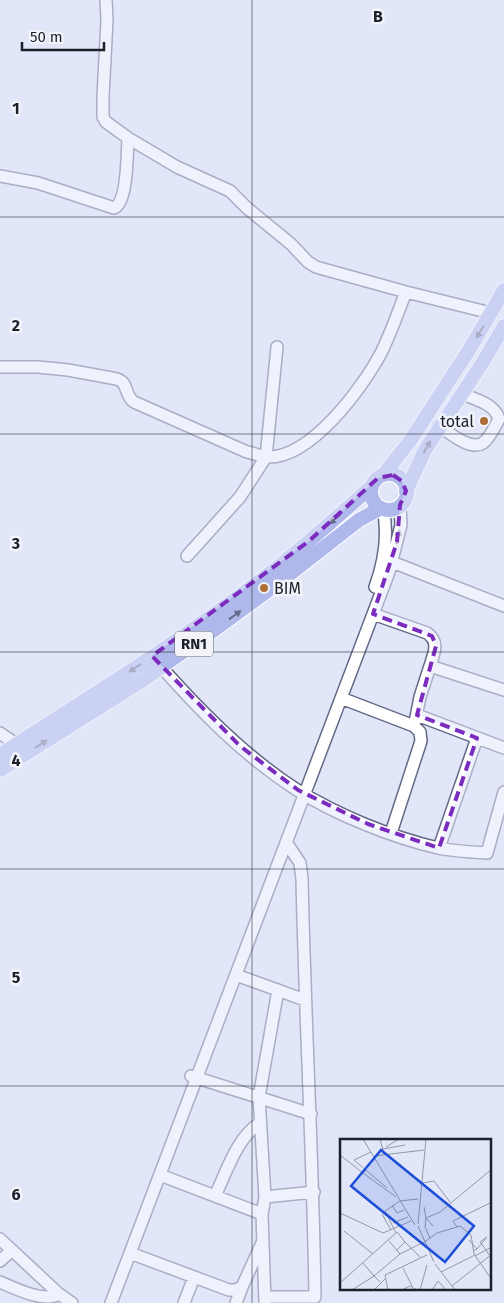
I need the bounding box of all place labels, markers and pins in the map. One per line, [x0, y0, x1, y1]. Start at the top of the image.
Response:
place label: total [440, 412, 474, 431]
marker: total [478, 415, 490, 427]
place label: BIM [274, 579, 301, 598]
marker: BIM [258, 582, 270, 594]

